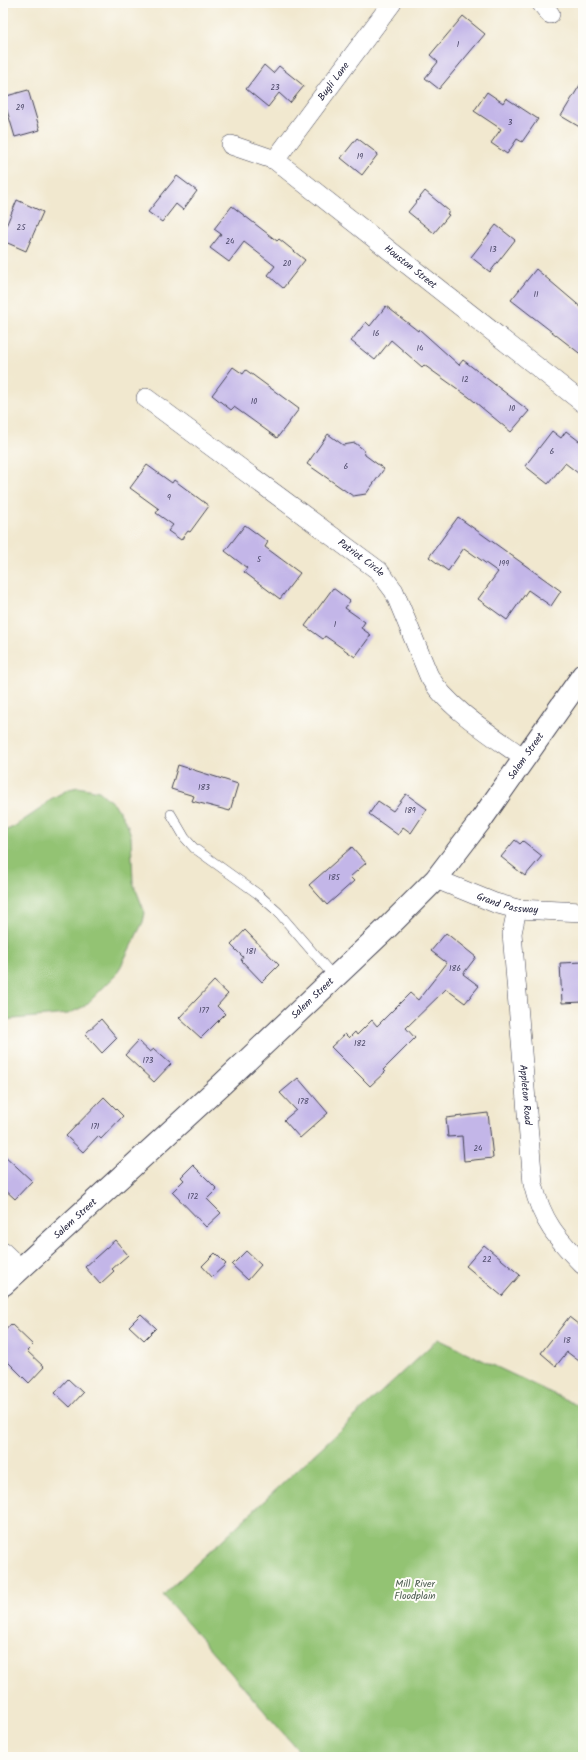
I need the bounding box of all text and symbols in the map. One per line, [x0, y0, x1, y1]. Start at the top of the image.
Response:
house number: 1 [457, 38, 460, 51]
street label: Bugli Lane [314, 58, 354, 104]
house number: 23 [270, 81, 280, 94]
house number: 29 [16, 101, 24, 114]
house number: 3 [508, 116, 513, 129]
house number: 19 [357, 150, 363, 163]
house number: 25 [17, 221, 26, 234]
house number: 24 [225, 235, 235, 248]
street label: Houston Street [381, 241, 440, 293]
house number: 13 [489, 243, 497, 256]
house number: 20 [283, 257, 291, 270]
house number: 11 [533, 288, 539, 301]
house number: 16 [373, 327, 379, 340]
house number: 14 [417, 342, 424, 355]
house number: 12 [461, 373, 469, 386]
house number: 10 [251, 395, 257, 408]
house number: 10 [509, 402, 515, 415]
house number: 6 [550, 445, 554, 458]
house number: 6 [344, 460, 348, 473]
house number: 9 [167, 491, 171, 504]
street label: Patriot Circle [334, 535, 389, 581]
house number: 5 [257, 553, 262, 566]
house number: 199 [499, 557, 509, 570]
house number: 1 [334, 618, 337, 631]
street label: Salem Street [504, 729, 548, 783]
house number: 183 [198, 781, 210, 794]
house number: 189 [404, 804, 416, 817]
house number: 185 [328, 871, 341, 884]
street label: Grand Passway [474, 888, 539, 918]
house number: 181 [246, 945, 256, 958]
house number: 186 [449, 962, 461, 975]
street label: Salem Street [287, 974, 338, 1023]
house number: 177 [199, 1004, 209, 1017]
house number: 182 [354, 1037, 366, 1050]
house number: 173 [143, 1054, 154, 1067]
street label: Appleton Road [515, 1064, 536, 1127]
house number: 178 [297, 1095, 309, 1108]
house number: 171 [91, 1120, 100, 1133]
house number: 24 [473, 1142, 483, 1155]
house number: 172 [188, 1190, 199, 1203]
street label: Salem Street [50, 1194, 101, 1243]
house number: 22 [482, 1253, 492, 1266]
house number: 18 [563, 1334, 571, 1347]
park label: Mill River Floodplain [394, 1576, 436, 1604]

